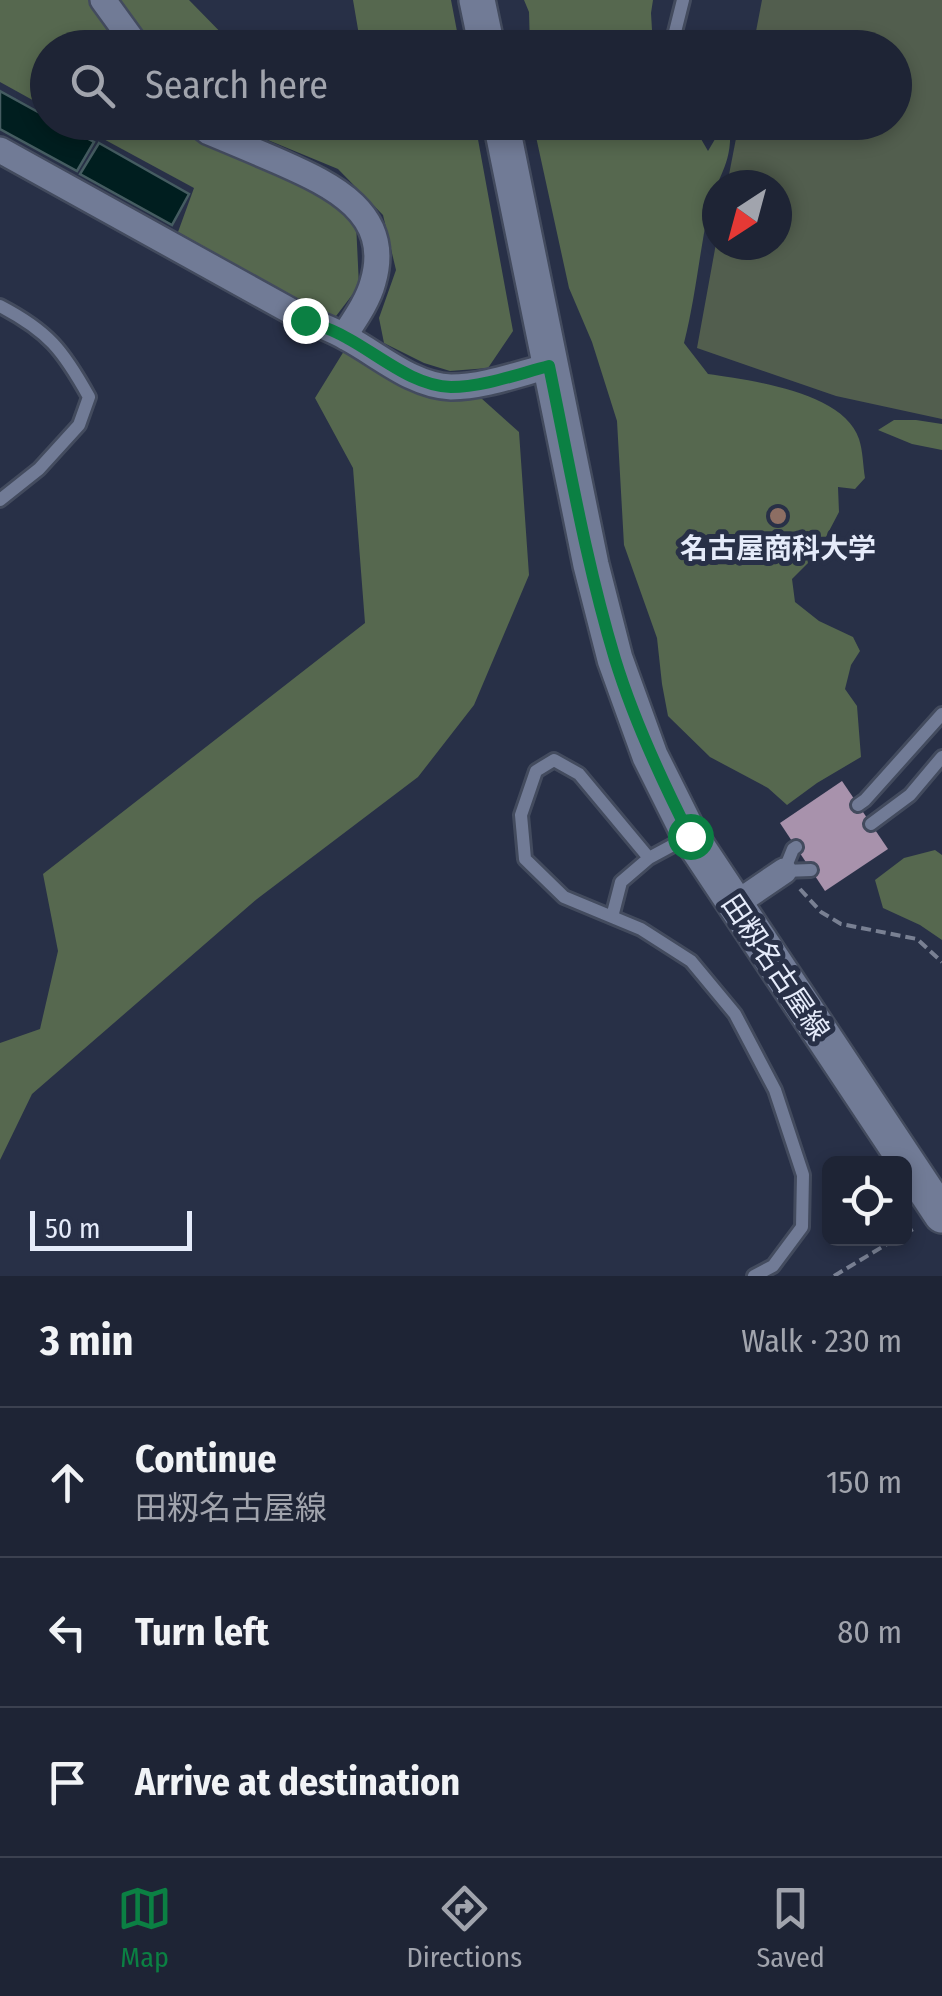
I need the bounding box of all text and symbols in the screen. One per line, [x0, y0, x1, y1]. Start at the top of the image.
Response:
search box [30, 30, 912, 140]
icon: search [65, 58, 120, 113]
text: Search here [145, 62, 328, 108]
north arrow [702, 170, 792, 260]
route end [283, 298, 329, 344]
marker: 名古屋商科大学 [767, 505, 789, 527]
place label: 名古屋商科大学 [680, 532, 876, 565]
route start [668, 814, 714, 860]
street label: 田籾名古屋線 [715, 888, 836, 1046]
map controls [822, 1156, 912, 1246]
button: locate [822, 1156, 912, 1246]
scale bar [30, 1206, 192, 1250]
text: 50 m [45, 1212, 101, 1245]
text: 3 min [40, 1316, 134, 1366]
text: Walk · 230 m [741, 1322, 902, 1360]
text: Continue [135, 1436, 276, 1482]
icon: ahead [40, 1455, 95, 1510]
text: 150 m [826, 1463, 902, 1501]
text: 田籾名古屋線 [135, 1489, 327, 1527]
icon: left [40, 1605, 95, 1660]
text: Turn left [135, 1609, 269, 1655]
text: 80 m [837, 1613, 902, 1651]
icon: arrive [40, 1755, 95, 1810]
text: Arrive at destination [135, 1759, 460, 1805]
tab: Map [117, 1881, 172, 1974]
tab: Directions [406, 1881, 522, 1974]
tab: Saved [756, 1881, 825, 1974]

